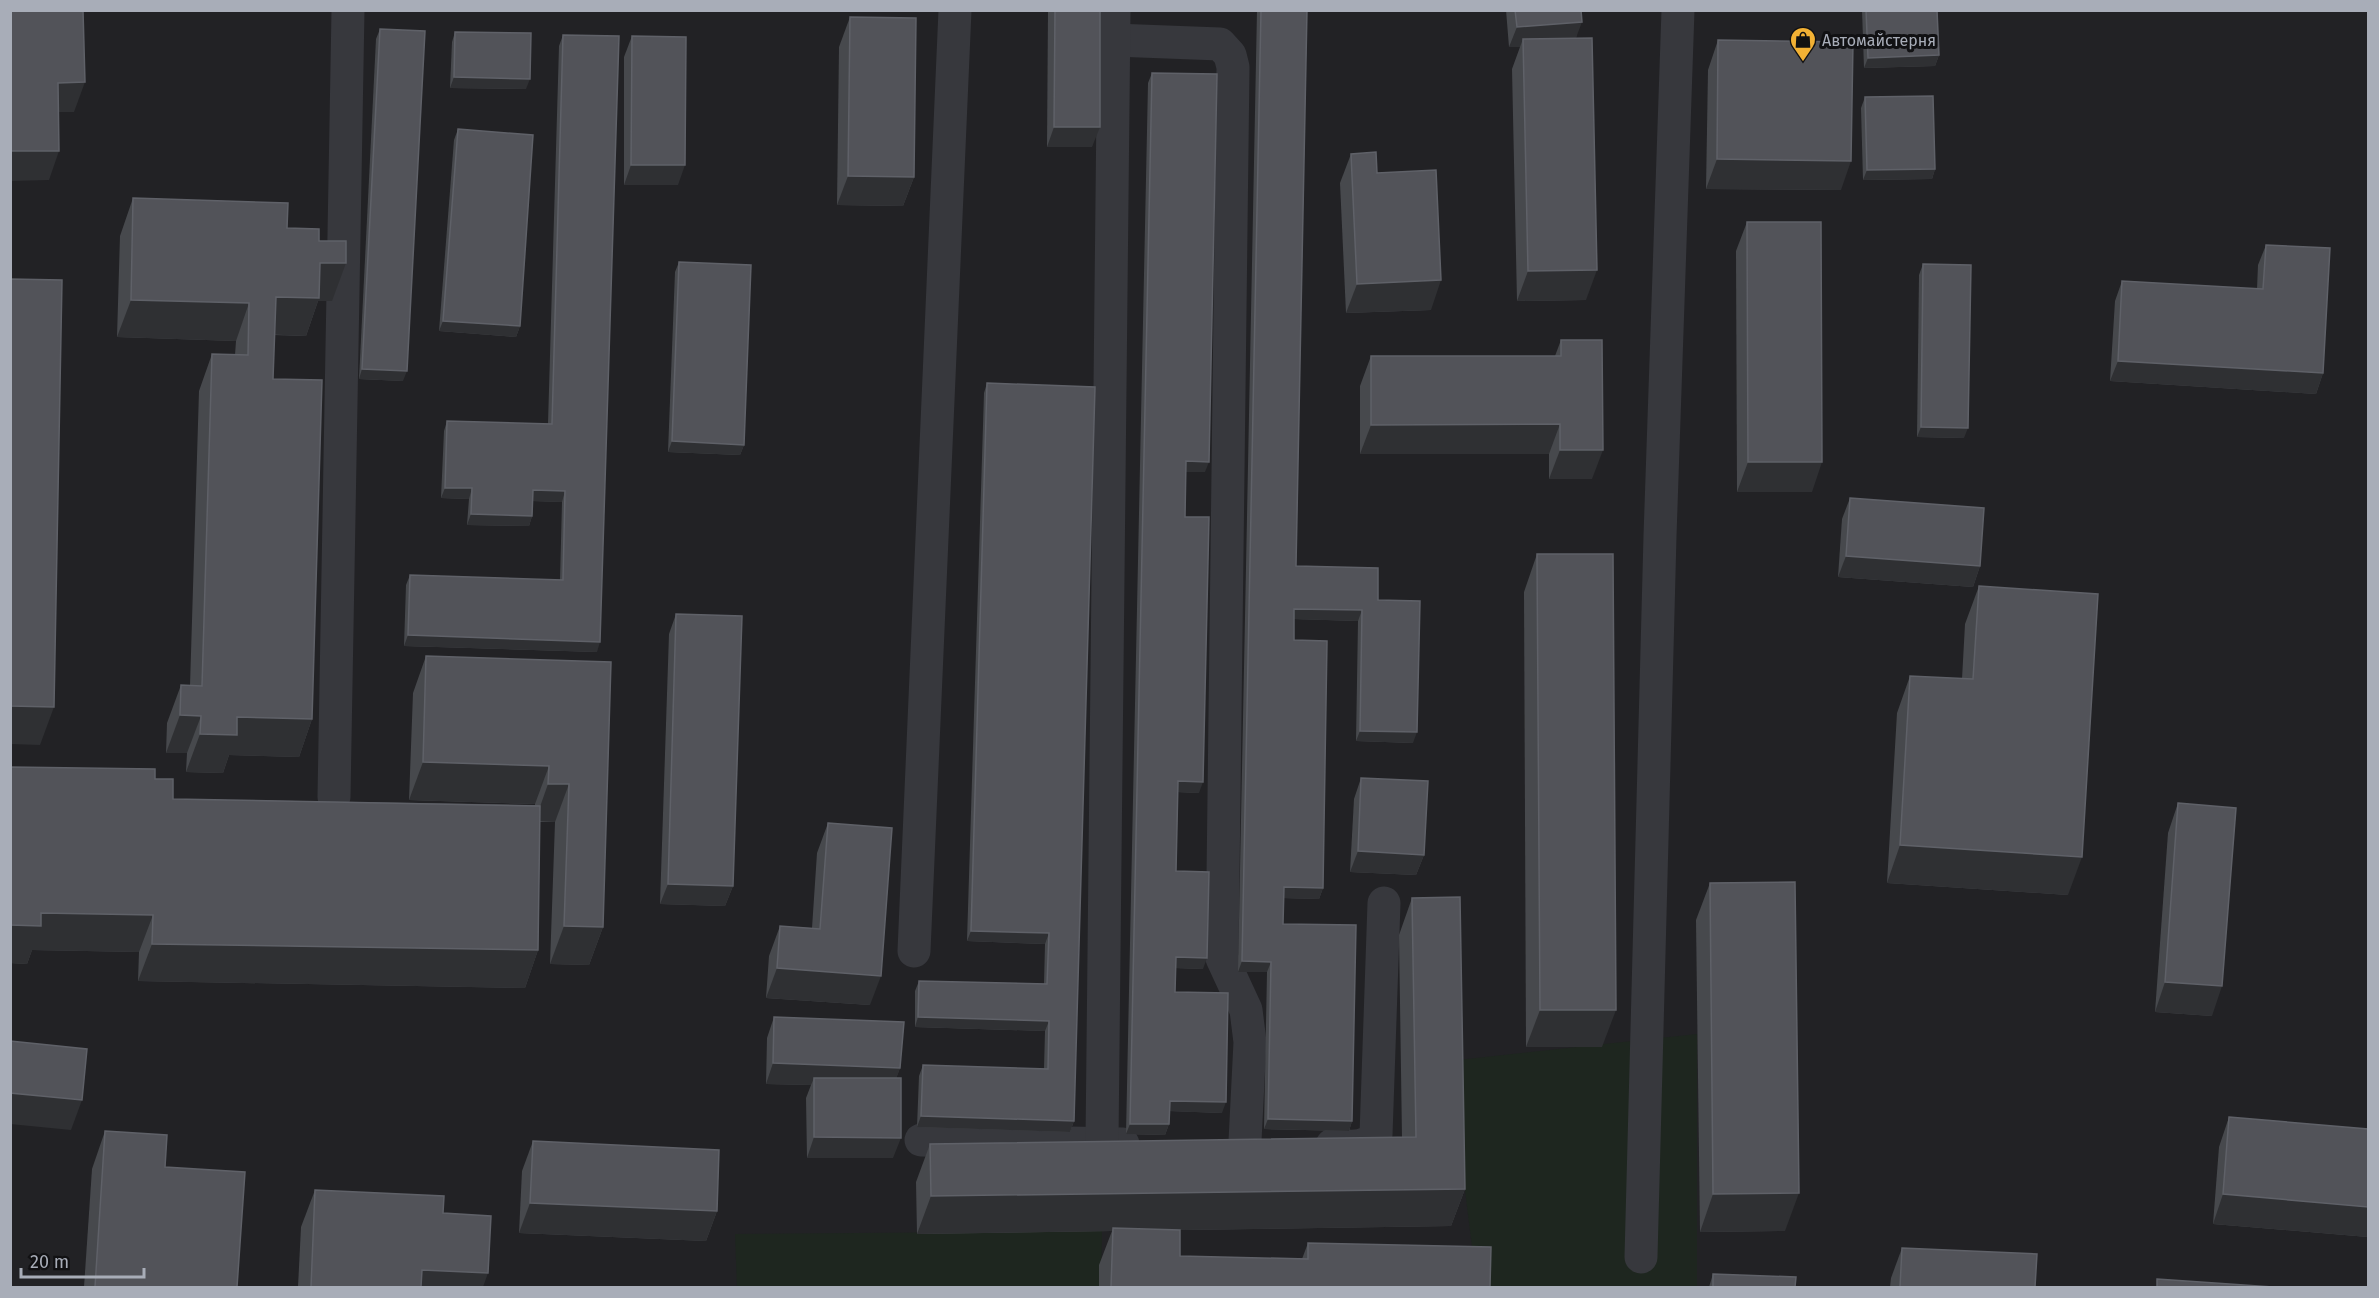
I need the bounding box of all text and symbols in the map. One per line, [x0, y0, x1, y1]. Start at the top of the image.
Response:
shop icon: Автомайстерня [1788, 25, 1818, 63]
place label: Автомайстерня [1822, 31, 1936, 50]
scale bar [21, 1241, 144, 1279]
text: 20 m [30, 1251, 69, 1273]

